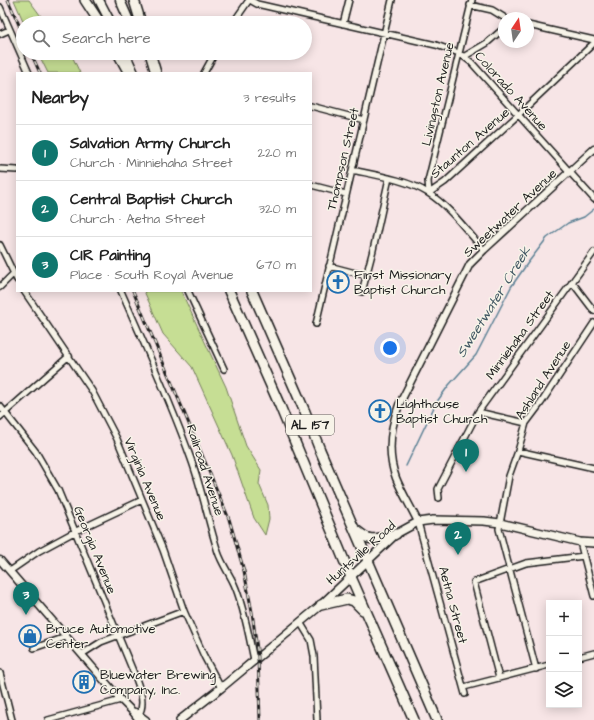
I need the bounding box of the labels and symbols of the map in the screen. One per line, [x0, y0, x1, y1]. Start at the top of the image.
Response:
north arrow [498, 12, 534, 48]
street label: Livingston Avenue [417, 40, 460, 148]
street label: Colorado Avenue [470, 47, 552, 135]
street label: Staunton Avenue [426, 103, 514, 183]
street label: Thompson Street [322, 105, 364, 212]
street label: Sweetwater Avenue [459, 165, 561, 261]
water label: Sweetwater Creek [452, 242, 536, 361]
place label: First Missionary Baptist Church [354, 266, 452, 299]
church icon: First Missionary Baptist Church [325, 269, 351, 295]
street label: Minniehaha Street [482, 286, 559, 383]
street label: Ashland Avenue [511, 337, 575, 423]
your location [380, 338, 400, 358]
place label: Lighthouse Baptist Church [396, 395, 488, 428]
church icon: Lighthouse Baptist Church [367, 398, 393, 424]
road number: AL 157 [286, 415, 334, 435]
street label: Railroad Avenue [182, 422, 228, 518]
street label: Virginia Avenue [119, 435, 171, 524]
pin: 1 [453, 439, 479, 472]
street label: Georgia Avenue [68, 503, 121, 597]
street label: Huntsville Road [322, 517, 400, 589]
pin: 2 [445, 522, 471, 555]
street label: Aetna Street [434, 564, 472, 646]
pin: 3 [13, 582, 39, 615]
place label: Bruce Automotive Center [46, 620, 155, 653]
shop icon: Bruce Automotive Center [17, 623, 43, 649]
place label: Bluewater Brewing Company, Inc. [100, 666, 216, 700]
building icon: Bluewater Brewing Company, Inc. [71, 669, 97, 695]

